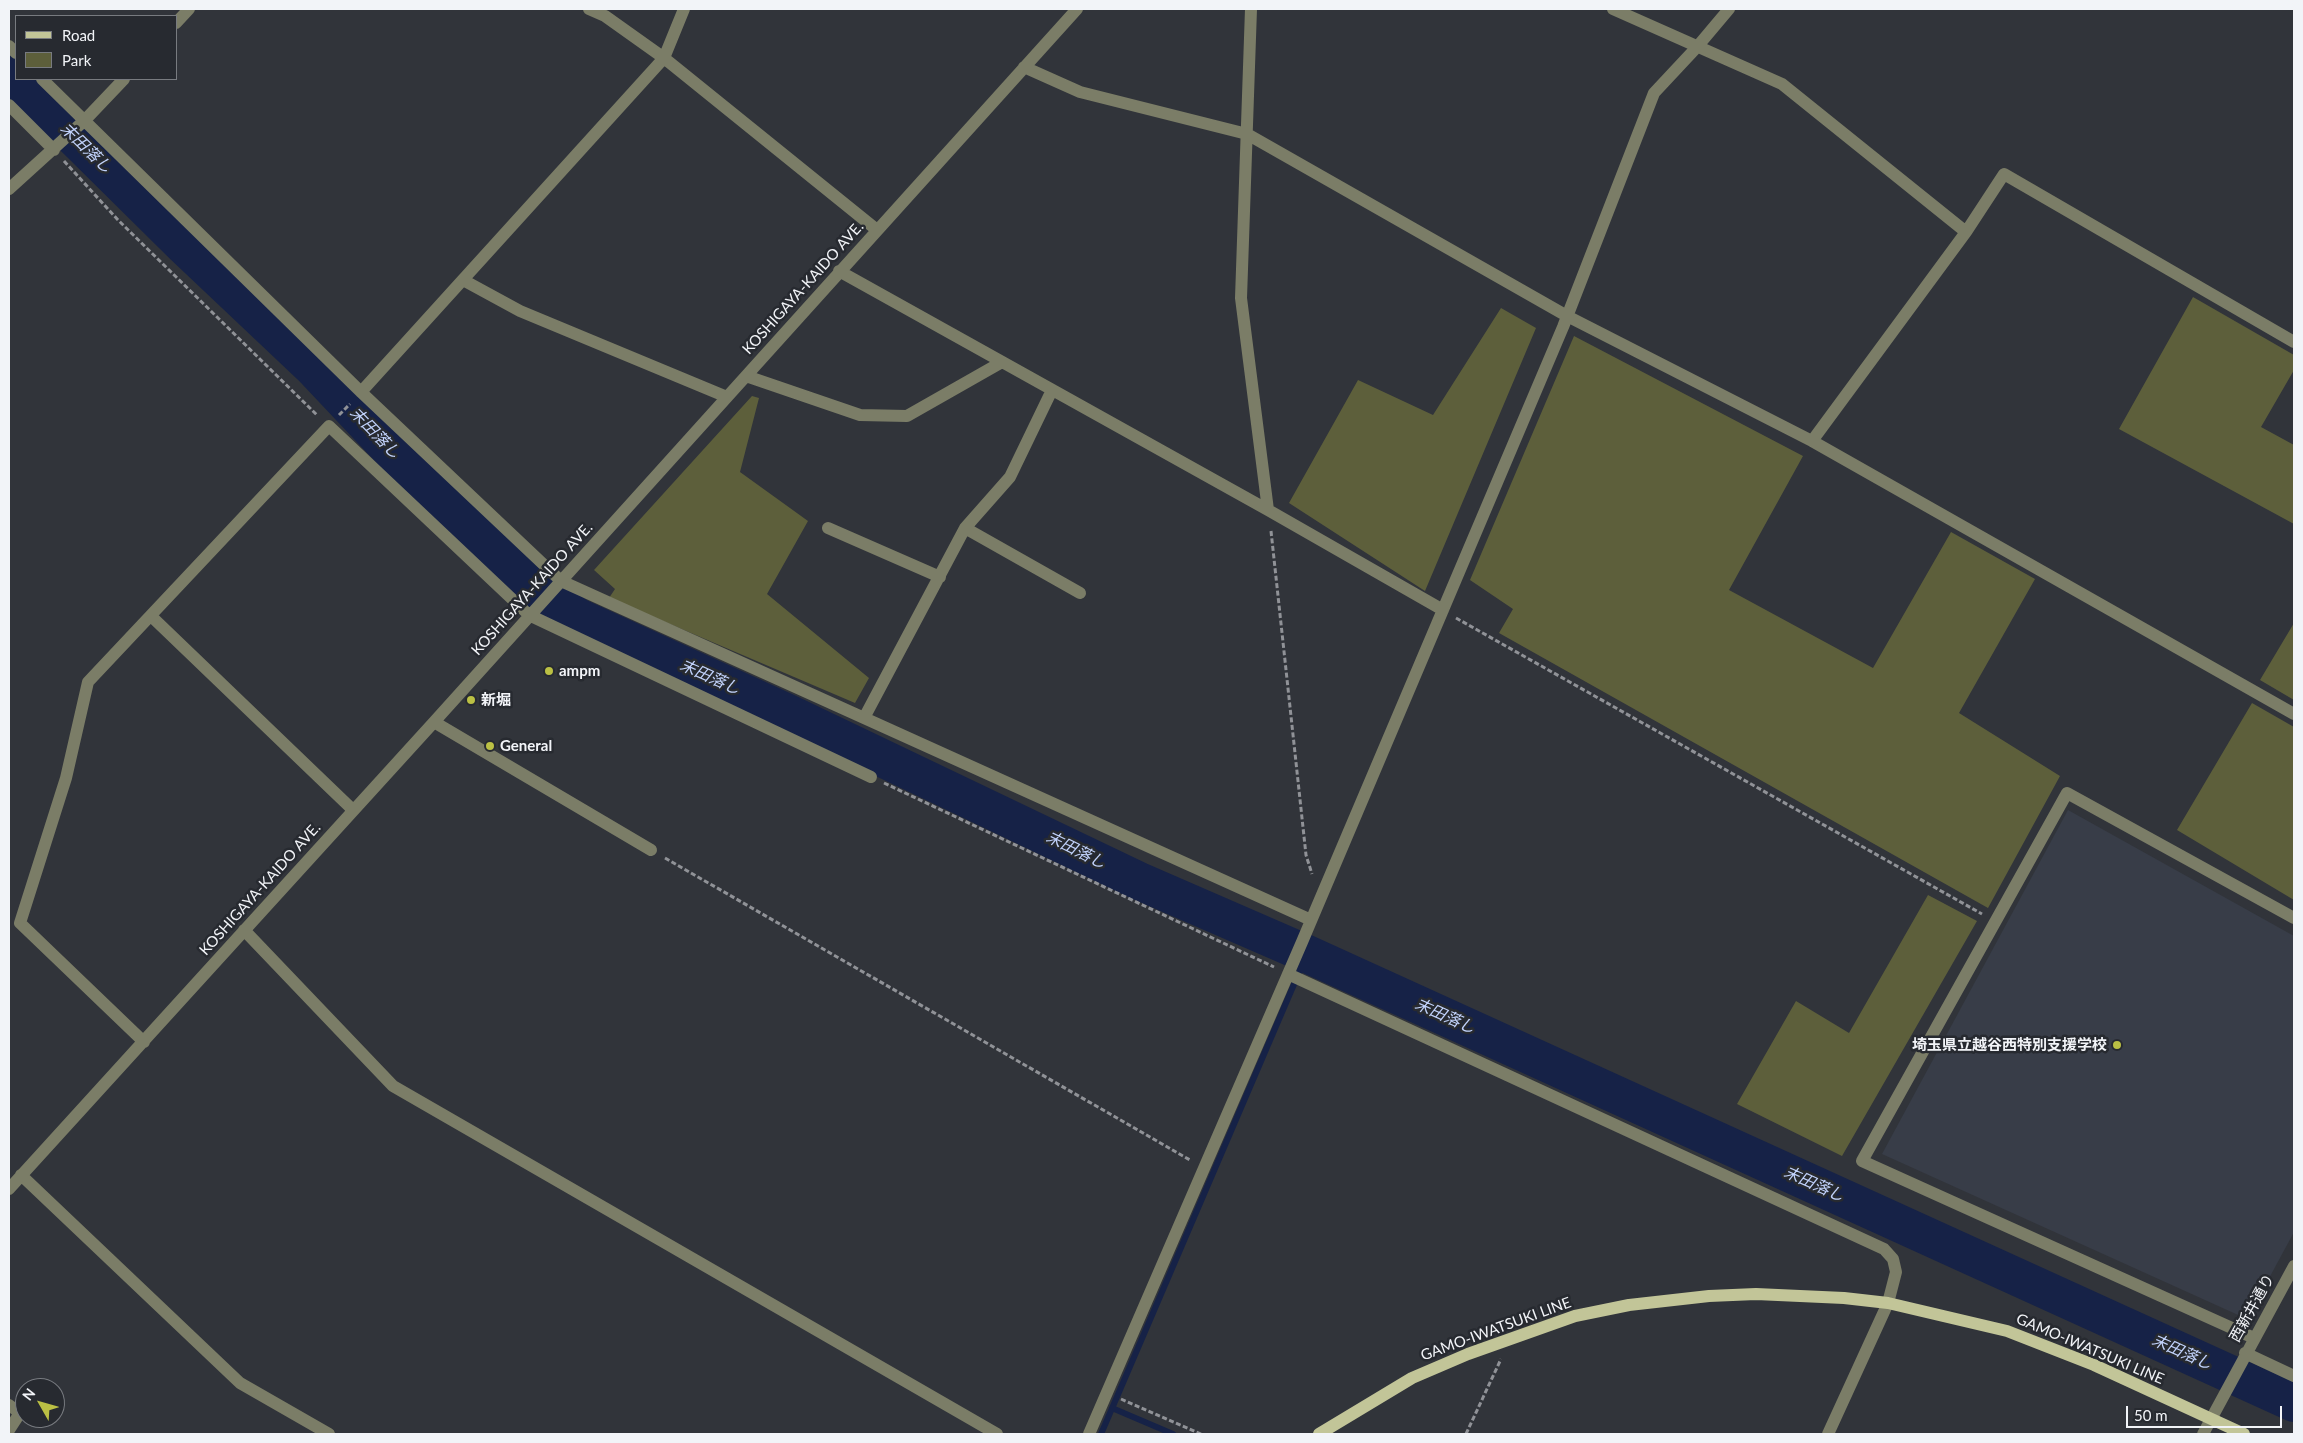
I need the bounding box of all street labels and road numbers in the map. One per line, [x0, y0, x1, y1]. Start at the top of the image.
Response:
street label: KOSHIGAYA-KAIDO AVE. [739, 218, 867, 358]
street label: KOSHIGAYA-KAIDO AVE. [468, 519, 596, 659]
street label: KOSHIGAYA-KAIDO AVE. [196, 819, 324, 959]
street label: 西新井通り [2226, 1271, 2278, 1345]
street label: GAMO-IWATSUKI LINE [1418, 1293, 1574, 1365]
street label: GAMO-IWATSUKI LINE [2013, 1310, 2167, 1388]

